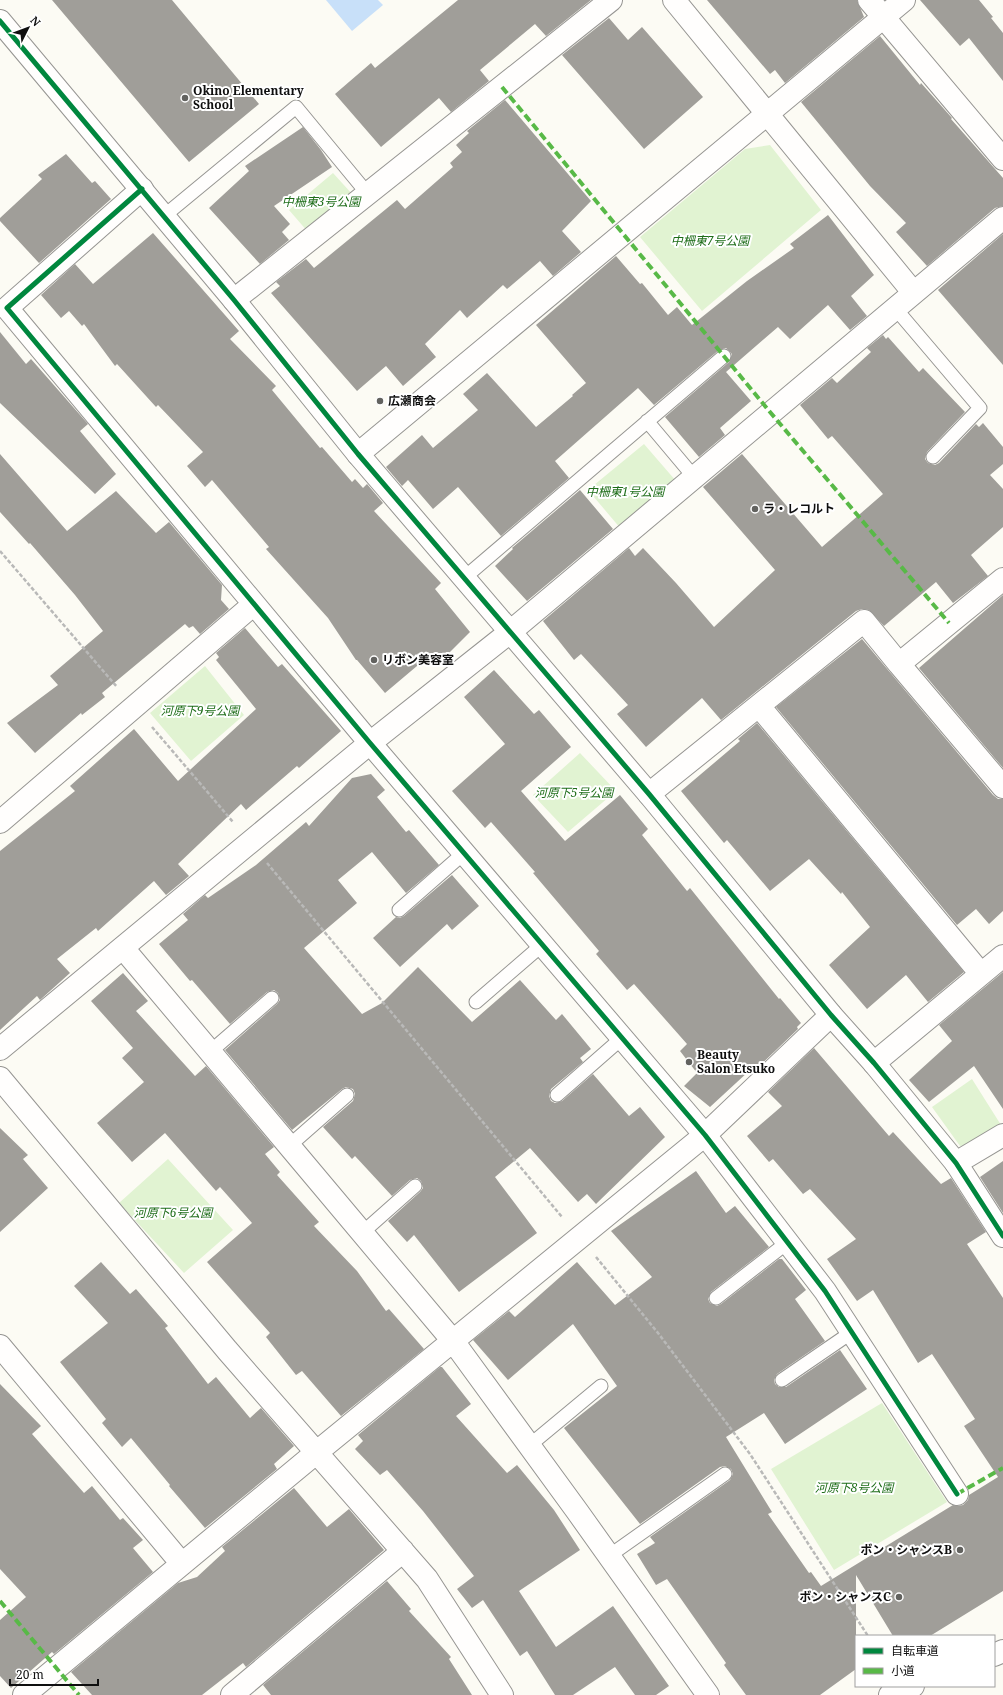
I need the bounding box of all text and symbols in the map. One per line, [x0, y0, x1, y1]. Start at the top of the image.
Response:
north arrow [8, 8, 48, 48]
text: N [27, 13, 44, 29]
place label: Okino Elementary School [193, 82, 304, 113]
marker: Okino Elementary School [180, 93, 190, 103]
park label: 中柵東3号公園 [282, 193, 362, 210]
park label: 中柵東7号公園 [671, 232, 751, 249]
place label: 広瀬商会 [388, 392, 436, 409]
marker: 広瀬商会 [375, 396, 385, 406]
park label: 中柵東1号公園 [586, 483, 666, 500]
place label: ラ・レコルト [763, 500, 835, 517]
marker: ラ・レコルト [750, 504, 760, 514]
place label: リボン美容室 [382, 651, 454, 668]
marker: リボン美容室 [369, 655, 379, 665]
park label: 河原下9号公園 [161, 702, 241, 719]
park label: 河原下5号公園 [535, 784, 615, 801]
place label: Beauty Salon Etsuko [697, 1046, 775, 1077]
marker: Beauty Salon Etsuko [684, 1057, 694, 1067]
park label: 河原下6号公園 [134, 1204, 214, 1221]
park label: 河原下8号公園 [815, 1479, 895, 1496]
place label: ボン・シャンスB [860, 1541, 952, 1558]
marker: ボン・シャンスB [955, 1545, 965, 1555]
place label: ボン・シャンスC [799, 1588, 891, 1605]
marker: ボン・シャンスC [894, 1592, 904, 1602]
legend [855, 1635, 995, 1687]
text: 自転車道 [891, 1642, 939, 1659]
scale bar [10, 1661, 98, 1687]
text: 小道 [891, 1662, 915, 1679]
text: 20 m [16, 1666, 44, 1683]

